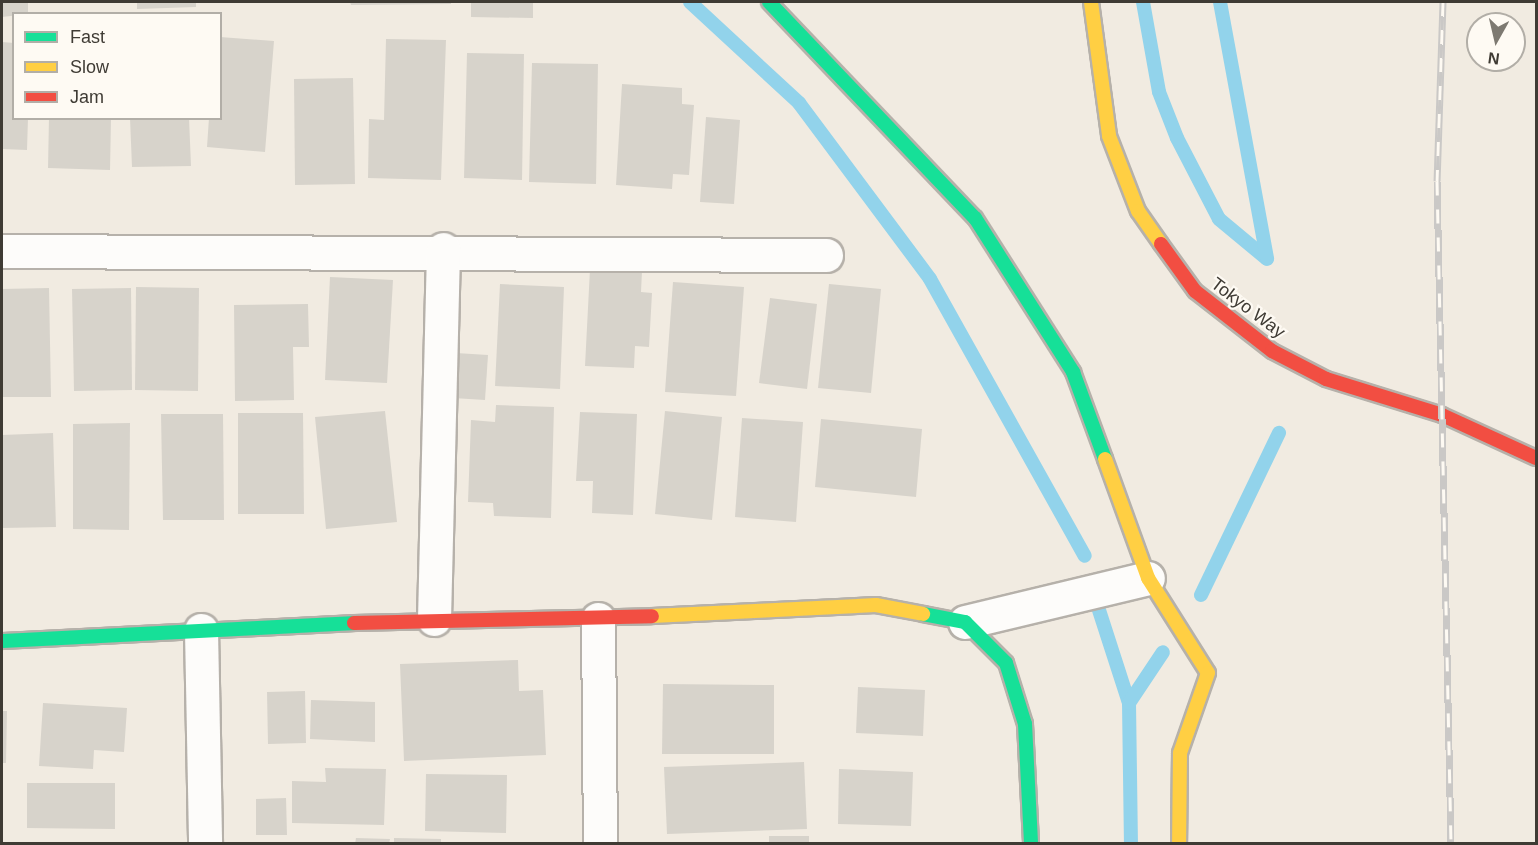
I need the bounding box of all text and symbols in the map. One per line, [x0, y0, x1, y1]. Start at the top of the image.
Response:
legend [12, 12, 222, 120]
north arrow [1466, 12, 1526, 72]
text: Fast [70, 27, 105, 47]
text: N [1487, 49, 1501, 68]
text: Slow [70, 57, 109, 77]
text: Jam [70, 87, 104, 107]
street label: Tokyo Way [1207, 273, 1289, 343]

